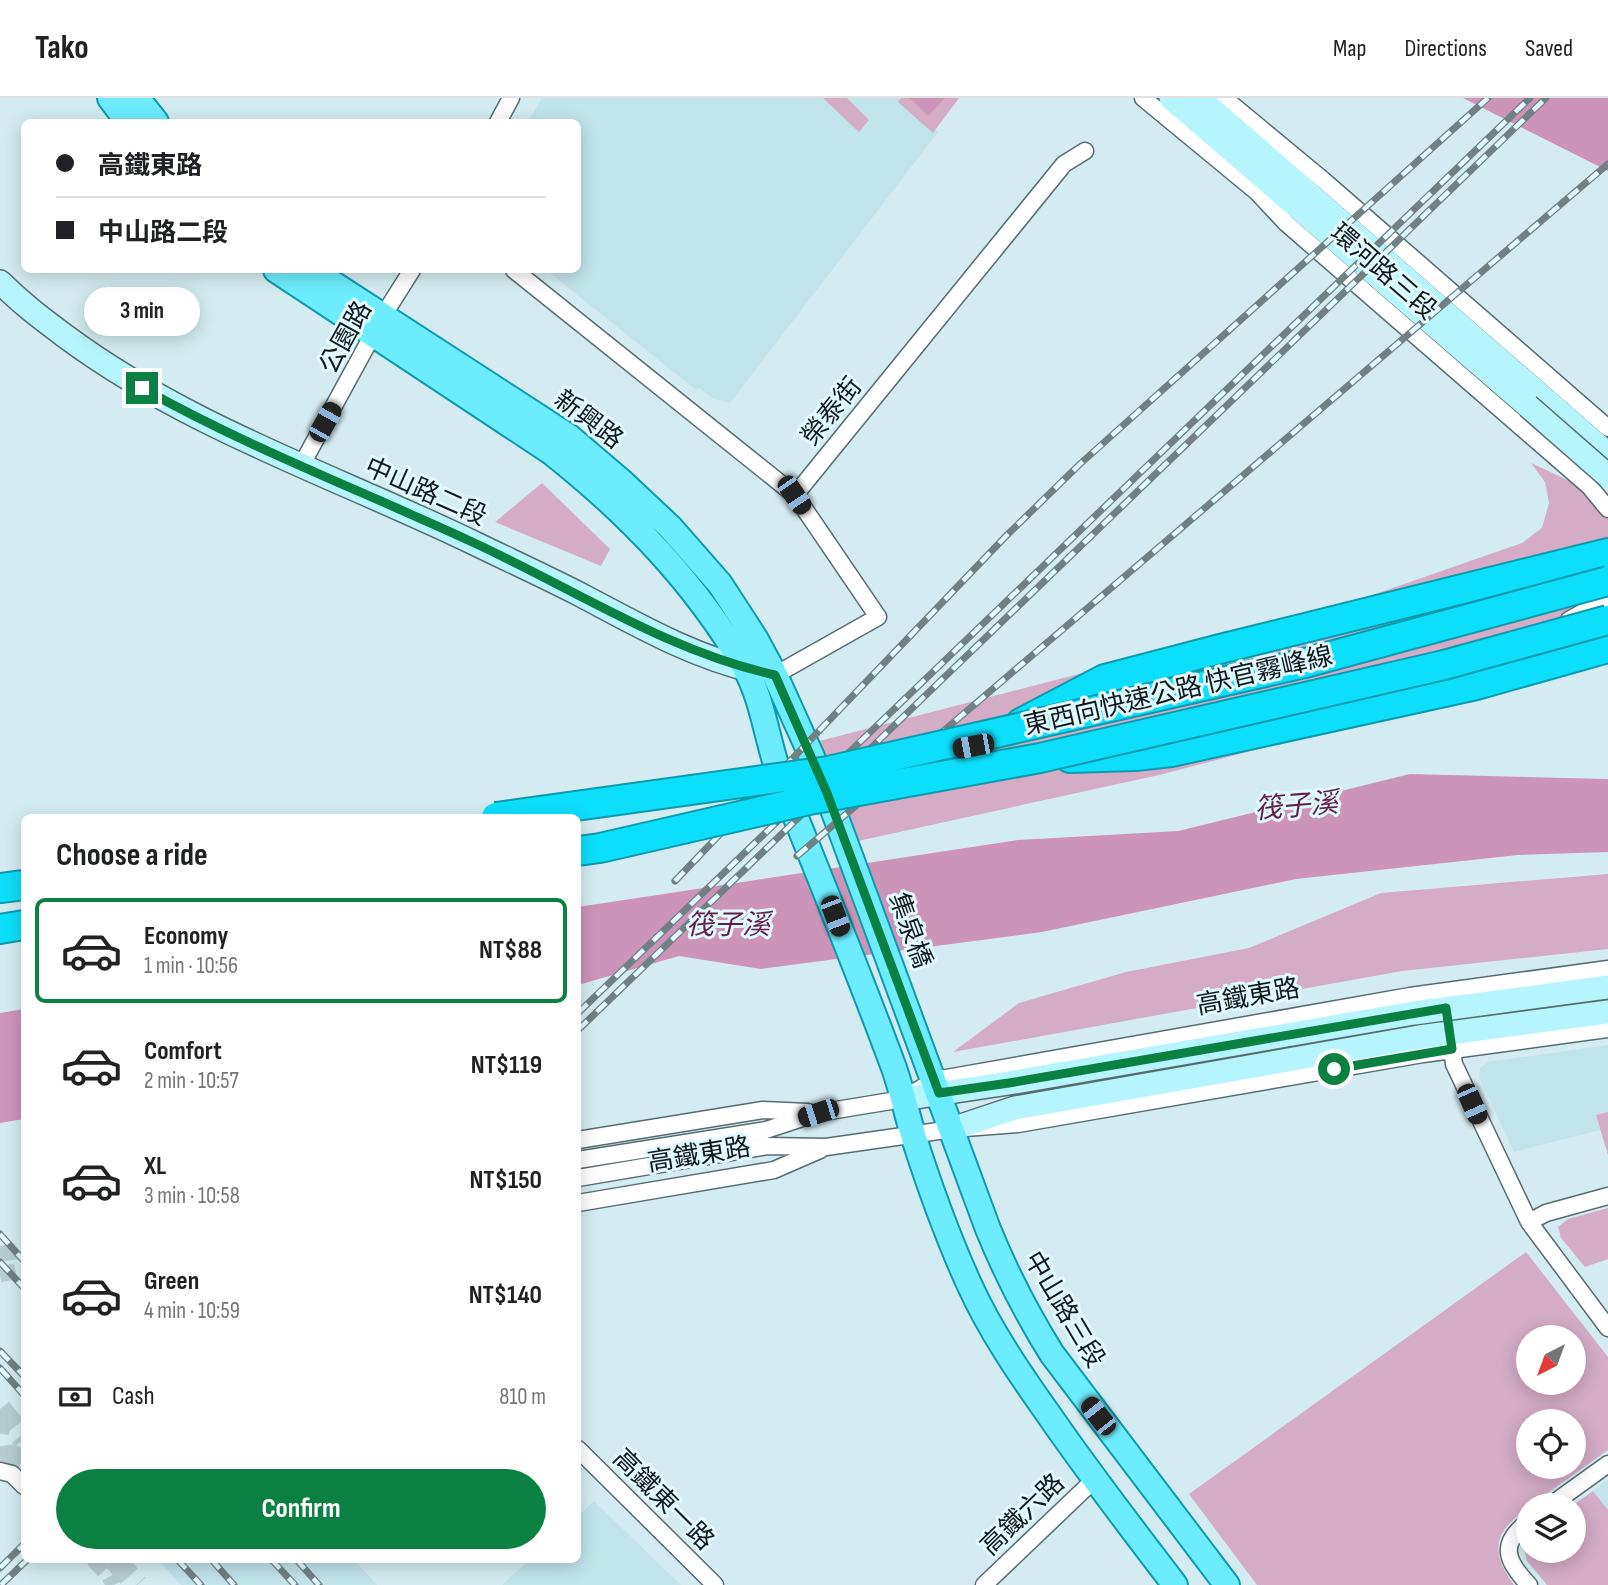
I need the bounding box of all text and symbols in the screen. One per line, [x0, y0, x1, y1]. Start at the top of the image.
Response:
text: Tako [35, 28, 89, 68]
text: Map [1333, 34, 1366, 63]
text: Directions [1404, 34, 1487, 63]
text: Saved [1525, 34, 1573, 63]
text: 高鐵東路 [98, 151, 202, 182]
text: 中山路二段 [98, 218, 228, 249]
street label: 環河路三段 [1324, 218, 1442, 326]
callout: 3 min [84, 286, 200, 336]
street label: 公園路 [314, 296, 379, 379]
text: 3 min [120, 297, 164, 325]
route end [126, 372, 158, 404]
street label: 榮泰街 [796, 372, 869, 452]
street label: 新興路 [548, 384, 629, 456]
car [306, 399, 345, 445]
street label: 中山路二段 [360, 452, 491, 533]
car [774, 472, 815, 518]
street label: 東西向快速公路 快官霧峰線 [1021, 641, 1336, 742]
car [951, 732, 996, 760]
water label: 筏子溪 [1253, 786, 1343, 827]
text: Choose a ride [56, 836, 208, 875]
street label: 集泉橋 [882, 889, 937, 972]
car [818, 893, 853, 939]
water label: 筏子溪 [686, 909, 774, 942]
icon: car [60, 919, 123, 982]
text: Economy [144, 921, 228, 952]
text: NT$88 [479, 935, 542, 966]
text: 1 min · 10:56 [144, 952, 238, 980]
street label: 高鐵東路 [1194, 973, 1302, 1022]
icon: car [60, 1034, 123, 1097]
text: Comfort [144, 1036, 222, 1067]
text: NT$119 [471, 1050, 542, 1081]
route start [1318, 1053, 1350, 1085]
text: 2 min · 10:57 [144, 1067, 239, 1095]
car [1454, 1081, 1491, 1127]
car [795, 1097, 842, 1129]
street label: 高鐵東路 [645, 1132, 753, 1179]
icon: car [60, 1149, 123, 1212]
text: XL [144, 1151, 166, 1182]
text: NT$150 [469, 1165, 542, 1196]
text: 3 min · 10:58 [144, 1182, 240, 1210]
street label: 中山路三段 [1017, 1246, 1110, 1373]
icon: car [60, 1264, 123, 1327]
text: Green [144, 1266, 199, 1297]
text: NT$140 [469, 1280, 542, 1311]
text: 4 min · 10:59 [144, 1297, 240, 1325]
north arrow [1516, 1325, 1586, 1395]
map controls [1516, 1325, 1586, 1563]
icon: cash [56, 1378, 94, 1416]
text: Cash [112, 1381, 155, 1412]
text: 810 m [499, 1383, 546, 1411]
car [1077, 1393, 1120, 1439]
button: locate [1516, 1409, 1586, 1479]
street label: 高鐵東一路 [606, 1443, 720, 1557]
street label: 高鐵六路 [975, 1468, 1071, 1562]
button: Confirm [56, 1469, 546, 1549]
button: layers [1516, 1493, 1586, 1563]

